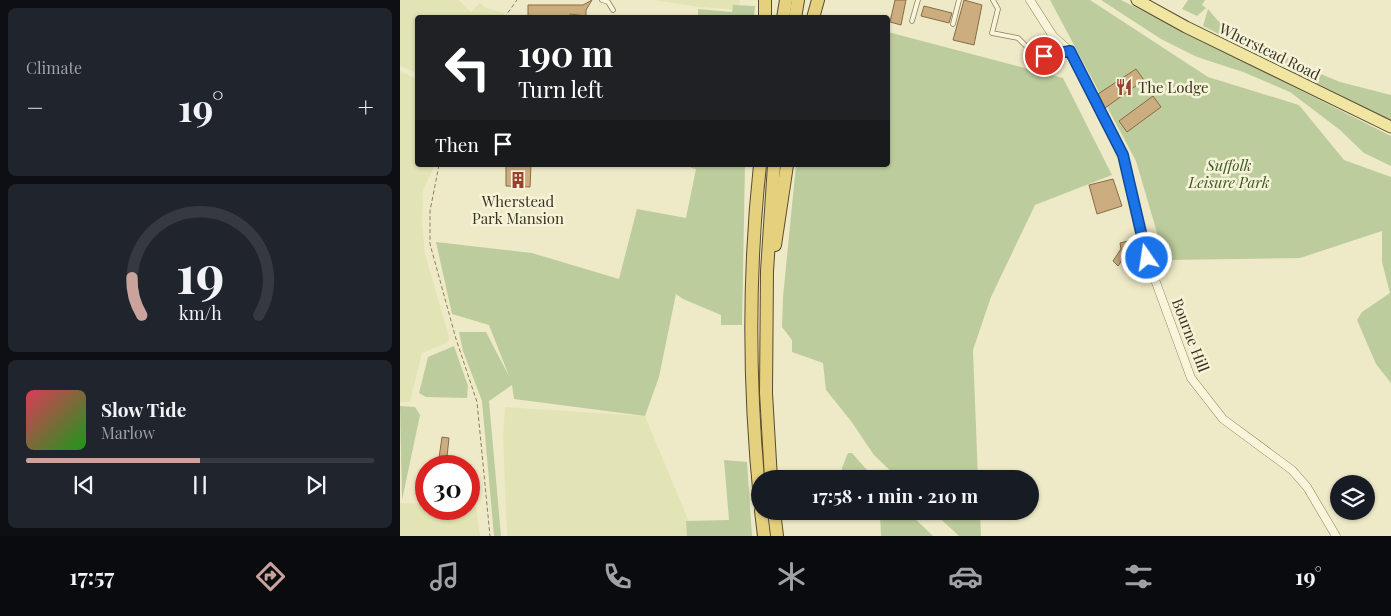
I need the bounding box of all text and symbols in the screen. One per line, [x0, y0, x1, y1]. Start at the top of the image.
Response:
street label: Wherstead Road [1215, 17, 1324, 84]
text: 190 m [518, 29, 613, 76]
icon: left [435, 35, 500, 100]
pin [1023, 35, 1065, 77]
icon: arrive [1030, 42, 1058, 70]
text: Climate [26, 57, 82, 78]
text: Turn left [518, 74, 603, 104]
restaurant icon: The Lodge [1114, 77, 1134, 97]
place label: The Lodge [1138, 77, 1209, 97]
text: 19° [178, 81, 224, 132]
text: − [26, 88, 44, 125]
text: + [358, 88, 374, 125]
icon: arrive [489, 130, 517, 158]
text: Then [435, 131, 479, 157]
park label: Suffolk Leisure Park [1188, 155, 1270, 192]
building icon: Wherstead Park Mansion [508, 170, 528, 190]
place label: Wherstead Park Mansion [472, 191, 564, 228]
position arrow [1120, 231, 1172, 283]
text: 19 [176, 238, 224, 307]
street label: Bourne Hill [1168, 295, 1214, 375]
text: km/h [179, 301, 222, 324]
text: Slow Tide [101, 396, 186, 422]
text: Marlow [101, 422, 155, 443]
speed limit sign: 30 [415, 455, 480, 520]
icon: previous [70, 471, 98, 499]
icon: pause [186, 471, 214, 499]
icon: next [302, 471, 330, 499]
map controls [1330, 475, 1375, 520]
button: layers [1330, 475, 1375, 520]
text: 17:58 · 1 min · 210 m [812, 482, 978, 508]
icon: directions [253, 559, 288, 594]
icon: music [427, 559, 462, 594]
icon: phone [600, 559, 635, 594]
icon: climate [774, 559, 809, 594]
icon: car [948, 559, 983, 594]
icon: filters [1121, 559, 1156, 594]
text: 17:57 [69, 561, 114, 591]
text: 19° [1295, 561, 1322, 591]

